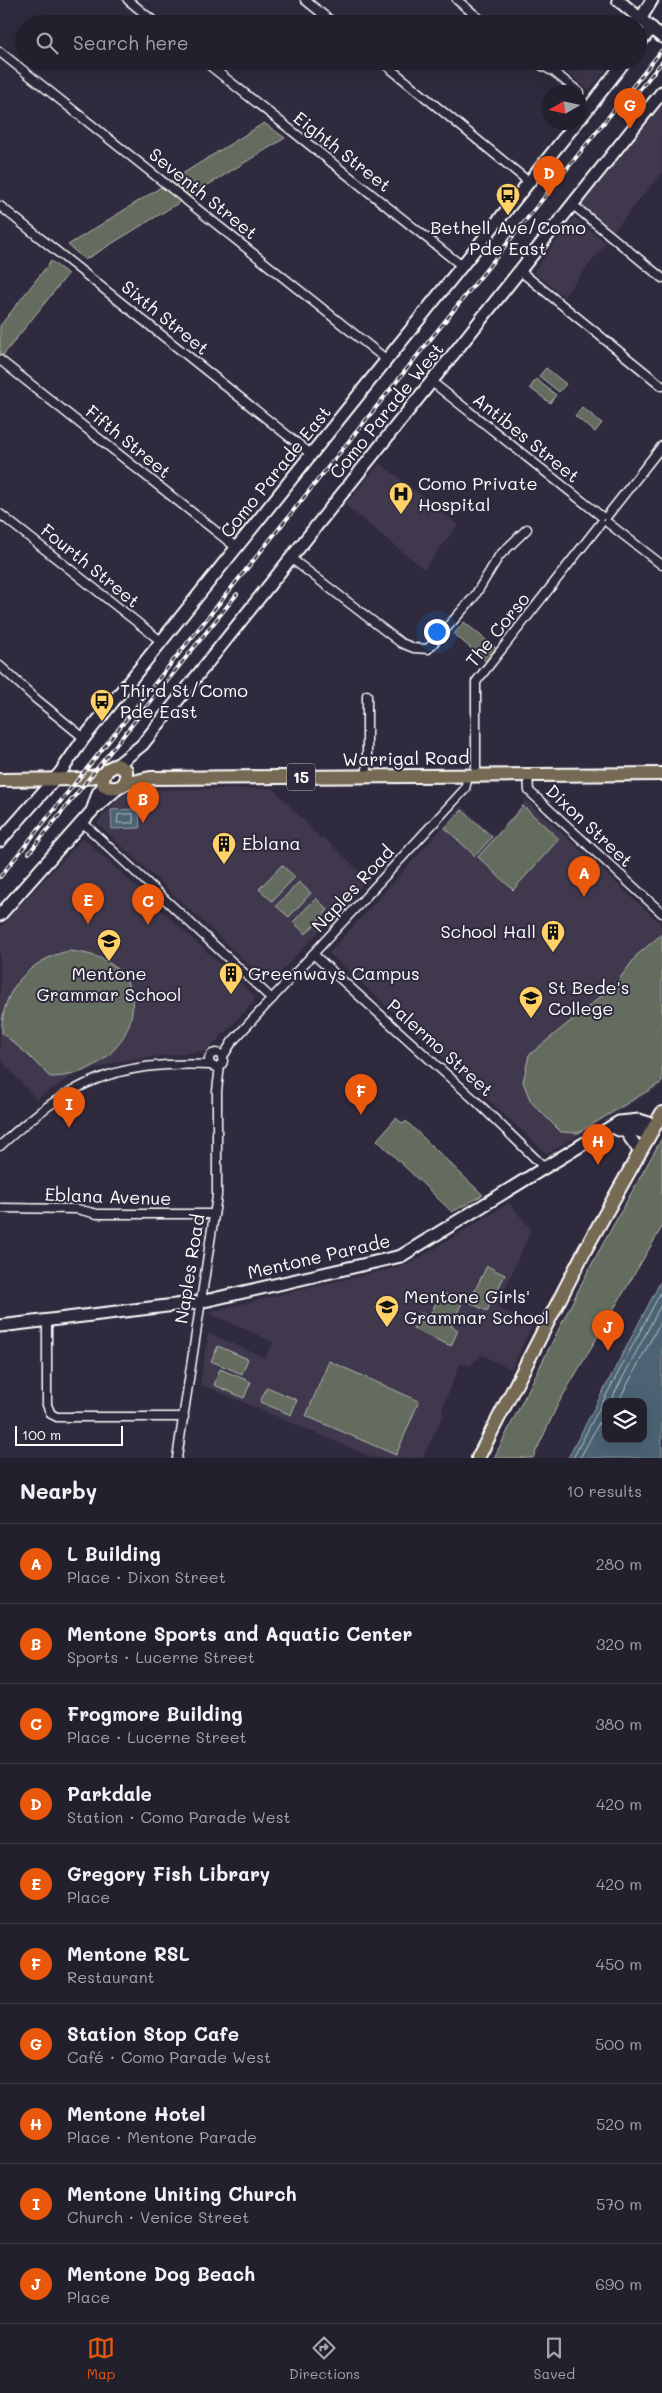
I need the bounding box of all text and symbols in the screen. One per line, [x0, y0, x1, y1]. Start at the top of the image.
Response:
search box [15, 15, 647, 70]
icon: search [33, 29, 61, 57]
text: Search here [73, 30, 189, 55]
north arrow [542, 85, 587, 130]
pin: G [614, 88, 646, 129]
street label: Eighth Street [289, 106, 396, 197]
street label: Seventh Street [144, 142, 263, 244]
pin: D [533, 156, 565, 197]
bus stop icon: Bethell Ave/Como Pde East [495, 182, 521, 216]
place label: Bethell Ave/Como Pde East [430, 215, 586, 260]
street label: Sixth Street [117, 275, 214, 360]
street label: Como Parade West [324, 337, 449, 483]
street label: Antibes Street [468, 387, 585, 488]
street label: Fifth Street [81, 399, 176, 483]
street label: Como Parade East [215, 400, 336, 542]
place label: Como Private Hospital [418, 471, 538, 516]
hospital icon: Como Private Hospital [388, 481, 414, 515]
street label: Fourth Street [36, 518, 145, 613]
street label: The Corso [460, 587, 535, 672]
your location [424, 619, 450, 645]
place label: Third St/Como Pde East [120, 678, 248, 723]
bus stop icon: Third St/Como Pde East [89, 688, 115, 722]
street label: Warrigal Road [342, 745, 470, 771]
road number: 15 [287, 764, 315, 790]
street label: Dixon Street [541, 779, 638, 872]
pin: B [127, 782, 159, 823]
building icon: Eblana [211, 831, 237, 865]
place label: Eblana [242, 831, 301, 855]
street label: Naples Road [306, 840, 399, 937]
pin: A [568, 856, 600, 897]
pin: E [72, 883, 104, 924]
pin: C [132, 884, 164, 925]
place label: School Hall [440, 919, 536, 943]
building icon: School Hall [540, 919, 566, 953]
school or university icon: Mentone Grammar School [96, 928, 122, 962]
place label: Mentone Grammar School [36, 961, 182, 1006]
building icon: Greenways Campus [218, 961, 244, 995]
place label: Greenways Campus [248, 961, 420, 985]
place label: St Bede's College [548, 975, 629, 1020]
school or university icon: St Bede's College [518, 985, 544, 1019]
street label: Palermo Street [382, 993, 499, 1101]
pin: F [345, 1074, 377, 1115]
pin: I [53, 1087, 85, 1128]
pin: H [582, 1124, 614, 1165]
street label: Eblana Avenue [44, 1182, 172, 1210]
street label: Naples Road [169, 1212, 210, 1325]
street label: Mentone Parade [245, 1228, 393, 1284]
place label: Mentone Girls' Grammar School [404, 1284, 549, 1329]
school or university icon: Mentone Girls' Grammar School [374, 1294, 400, 1328]
pin: J [592, 1310, 624, 1351]
map controls [602, 1398, 647, 1443]
button: layers [602, 1398, 647, 1443]
scale bar [15, 1423, 122, 1446]
text: 100 m [22, 1425, 61, 1444]
text: Nearby [20, 1477, 97, 1504]
text: 10 results [567, 1480, 642, 1501]
text: L Building [67, 1541, 161, 1566]
text: A [30, 1553, 42, 1574]
text: 280 m [596, 1553, 642, 1574]
text: Place · Dixon Street [67, 1566, 226, 1587]
text: Mentone Sports and Aquatic Center [67, 1621, 412, 1646]
text: B [31, 1633, 41, 1654]
text: 320 m [596, 1633, 642, 1654]
text: Sports · Lucerne Street [67, 1646, 255, 1667]
text: Frogmore Building [67, 1701, 243, 1726]
text: C [30, 1713, 42, 1734]
text: 380 m [595, 1713, 642, 1734]
text: Place · Lucerne Street [67, 1726, 247, 1747]
text: Parkdale [67, 1781, 152, 1806]
text: D [30, 1793, 42, 1814]
text: 420 m [596, 1793, 642, 1814]
text: Station · Como Parade West [67, 1806, 290, 1827]
text: Gregory Fish Library [67, 1861, 270, 1886]
text: E [31, 1873, 41, 1894]
text: 420 m [596, 1873, 642, 1894]
text: Place [67, 1886, 110, 1907]
text: Mentone RSL [67, 1941, 190, 1966]
text: F [31, 1953, 41, 1974]
text: 450 m [596, 1953, 642, 1974]
text: Restaurant [67, 1966, 155, 1987]
text: Station Stop Cafe [67, 2021, 239, 2046]
text: G [30, 2033, 42, 2054]
text: 500 m [595, 2033, 642, 2054]
text: Café · Como Parade West [67, 2046, 271, 2067]
text: Mentone Hotel [67, 2101, 205, 2126]
text: H [30, 2113, 42, 2134]
text: 520 m [596, 2113, 642, 2134]
text: Place · Mentone Parade [67, 2126, 257, 2147]
text: Mentone Uniting Church [67, 2181, 297, 2206]
text: I [32, 2193, 40, 2214]
text: 570 m [596, 2193, 642, 2214]
text: Church · Venice Street [67, 2206, 249, 2227]
text: Mentone Dog Beach [67, 2261, 255, 2286]
text: J [31, 2273, 41, 2294]
text: 690 m [595, 2273, 642, 2294]
text: Place [67, 2286, 110, 2307]
tab: Map [87, 2334, 115, 2383]
tab: Directions [289, 2334, 360, 2383]
tab: Saved [534, 2334, 575, 2383]

